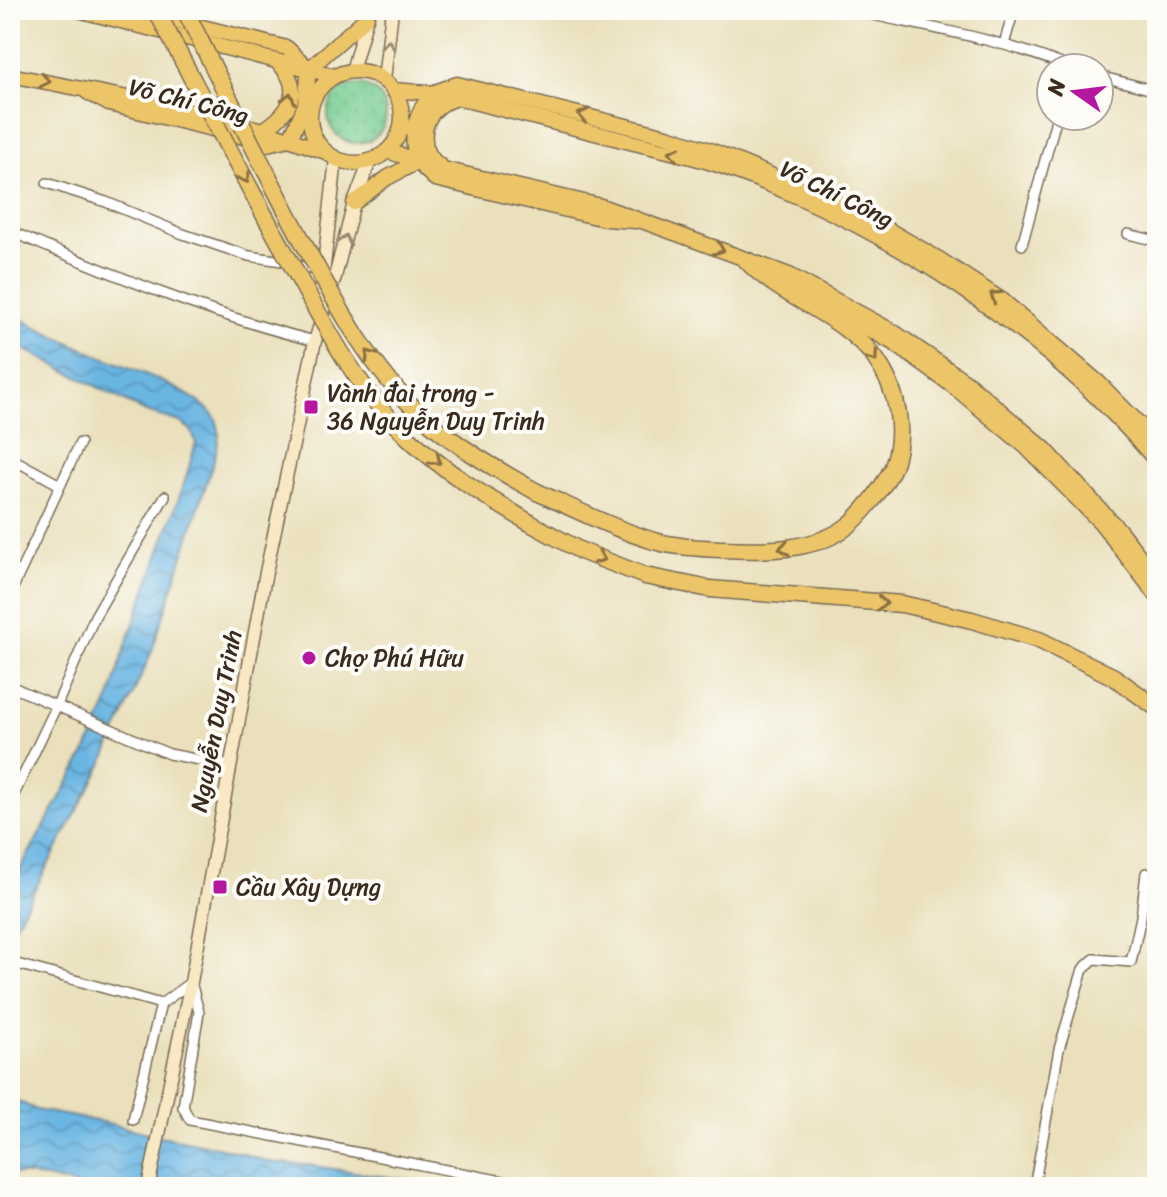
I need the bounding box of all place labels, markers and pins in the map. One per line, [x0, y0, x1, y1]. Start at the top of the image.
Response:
place label: Vành đai trong - 36 Nguyễn Duy Trinh [327, 372, 545, 442]
marker: Vành đai trong - 36 Nguyễn Duy Trinh [302, 398, 320, 416]
place label: Chợ Phú Hữu [325, 637, 464, 679]
marker: Chợ Phú Hữu [300, 649, 318, 667]
place label: Cầu Xây Dựng [236, 866, 381, 908]
marker: Cầu Xây Dựng [211, 878, 229, 896]

